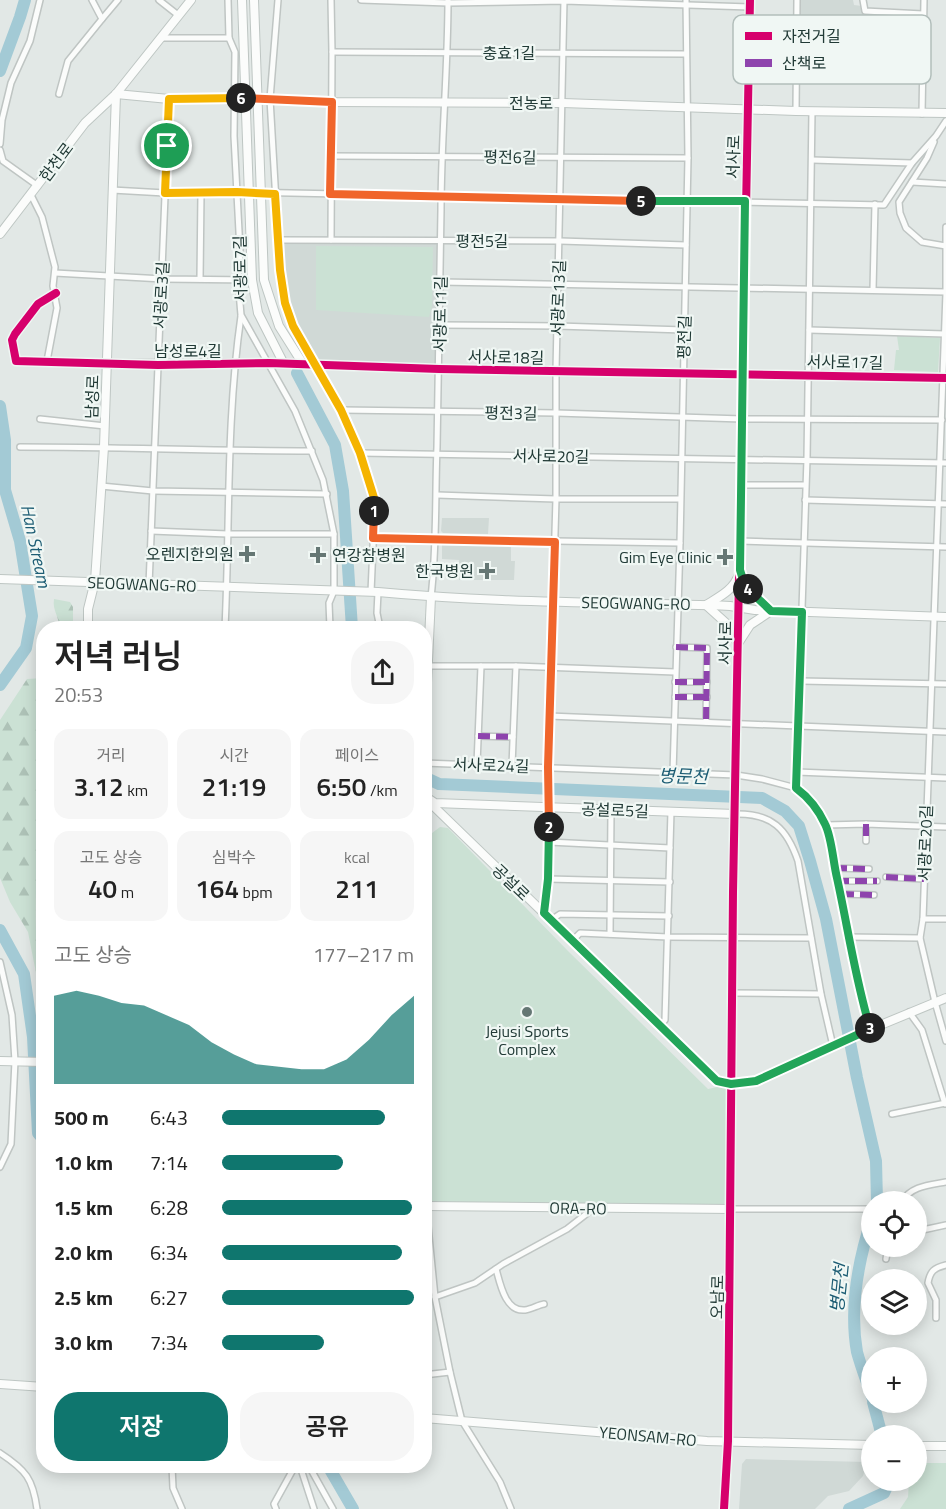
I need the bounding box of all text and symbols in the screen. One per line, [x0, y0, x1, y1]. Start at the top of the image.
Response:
legend [733, 15, 931, 84]
text: 자전거길 [782, 24, 841, 48]
street label: 충효1길 [482, 41, 536, 65]
text: 산책로 [782, 51, 826, 75]
pin: 6 [226, 83, 256, 113]
text: 6 [237, 86, 245, 110]
street label: 전농로 [509, 91, 553, 115]
pin [141, 120, 192, 171]
icon: arrive [150, 129, 183, 162]
street label: 서사로 [720, 134, 746, 179]
street label: 한천로 [33, 137, 79, 187]
street label: 평전6길 [483, 145, 537, 169]
pin: 5 [626, 186, 656, 216]
text: 5 [637, 189, 645, 213]
street label: 평전5길 [455, 229, 509, 253]
street label: 서광로7길 [227, 235, 253, 303]
street label: 서광로13길 [545, 259, 571, 337]
street label: 서광로3길 [147, 260, 175, 330]
street label: 서광로11길 [427, 275, 453, 353]
street label: 평전길 [671, 315, 697, 359]
street label: 남성로4길 [154, 339, 222, 363]
street label: 서사로18길 [467, 344, 545, 370]
street label: 서사로17길 [806, 349, 884, 375]
street label: 남성로 [79, 374, 105, 419]
street label: 평전3길 [484, 401, 538, 425]
street label: 서사로20길 [512, 443, 590, 469]
pin: 1 [359, 496, 389, 526]
text: 1 [370, 499, 378, 523]
water label: Han Stream [14, 502, 58, 591]
place label: 오렌지한의원 [146, 542, 234, 566]
place label: 연강참병원 [332, 543, 406, 567]
marker: 오렌지한의원 [238, 545, 256, 563]
place label: Gim Eye Clinic [619, 545, 712, 569]
marker: 연강참병원 [309, 546, 327, 564]
marker: Gim Eye Clinic [716, 548, 734, 566]
place label: 한국병원 [415, 559, 474, 583]
marker: 한국병원 [478, 562, 496, 580]
street label: SEOGWANG-RO [87, 570, 197, 598]
pin: 4 [733, 574, 763, 604]
text: 4 [744, 577, 752, 601]
street label: SEOGWANG-RO [581, 590, 691, 616]
street label: 서사로 [713, 620, 737, 665]
text: 저녁 러닝 [54, 631, 183, 681]
button: share [351, 641, 414, 704]
text: 20:53 [54, 679, 103, 710]
text: 거리 [96, 743, 126, 767]
text: 시간 [219, 743, 249, 767]
text: 페이스 [335, 743, 379, 767]
street label: 서사로24길 [452, 752, 530, 778]
water label: 병문천 [658, 762, 711, 790]
text: 3.12 [74, 767, 124, 806]
text: 21:19 [202, 767, 266, 806]
text: 6:50 [316, 767, 366, 806]
text: km [124, 778, 148, 802]
text: /km [366, 778, 398, 802]
street label: 공설로5길 [581, 797, 649, 823]
street label: 서광로20길 [912, 804, 938, 882]
pin: 2 [534, 812, 564, 842]
text: 2 [545, 815, 553, 839]
text: 고도 상승 [80, 845, 142, 869]
text: 심박수 [212, 845, 256, 869]
text: kcal [344, 845, 370, 869]
street label: 공설로 [487, 858, 535, 906]
text: 40 [88, 869, 117, 908]
text: 164 [195, 869, 239, 908]
text: 211 [335, 869, 379, 908]
text: m [117, 880, 134, 904]
text: bpm [239, 880, 273, 904]
text: 고도 상승 [54, 939, 132, 970]
text: 177–217 m [313, 939, 414, 970]
marker: Jejusi Sports Complex [520, 1005, 534, 1019]
pin: 3 [855, 1013, 885, 1043]
text: 3 [866, 1016, 874, 1040]
place label: Jejusi Sports Complex [485, 1019, 569, 1061]
text: 500 m [54, 1102, 109, 1133]
text: 6:43 [150, 1102, 188, 1133]
text: 1.0 km [54, 1147, 113, 1178]
text: 7:14 [150, 1147, 188, 1178]
map controls [861, 1191, 927, 1491]
button: locate [861, 1191, 927, 1257]
text: 1.5 km [54, 1192, 113, 1223]
text: 6:28 [150, 1192, 188, 1223]
street label: ORA-RO [549, 1196, 607, 1220]
text: 2.0 km [54, 1237, 113, 1268]
text: 6:34 [150, 1237, 188, 1268]
water label: 병문천 [823, 1259, 855, 1314]
button: layers [861, 1269, 927, 1335]
street label: 오남로 [705, 1274, 729, 1319]
text: 2.5 km [54, 1282, 113, 1313]
text: 6:27 [150, 1282, 188, 1313]
text: 3.0 km [54, 1327, 113, 1358]
text: 7:34 [150, 1327, 188, 1358]
button: + [861, 1347, 927, 1413]
button: 저장 [54, 1392, 228, 1461]
button: 공유 [240, 1392, 414, 1461]
street label: YEONSAM-RO [598, 1420, 698, 1452]
button: − [861, 1425, 927, 1491]

